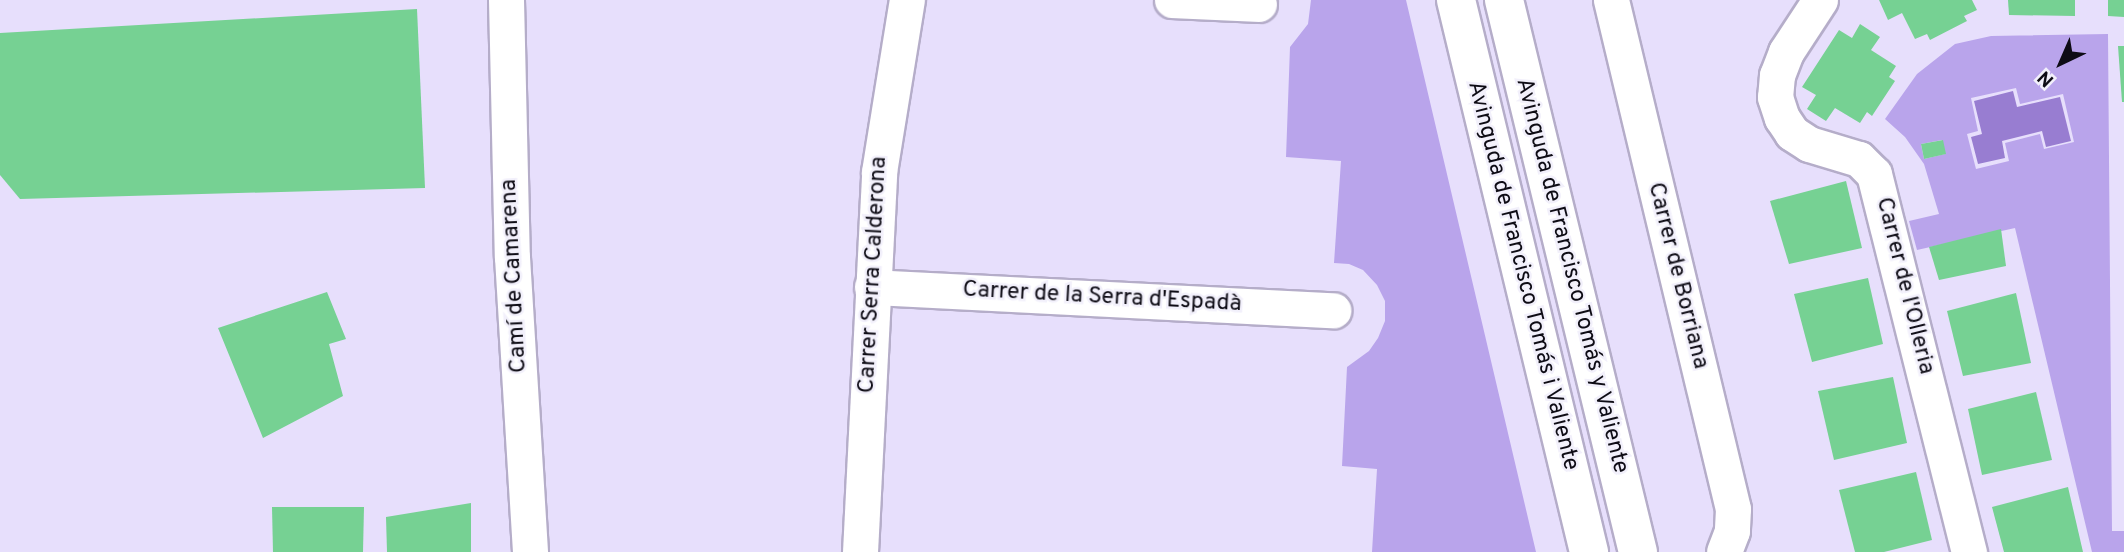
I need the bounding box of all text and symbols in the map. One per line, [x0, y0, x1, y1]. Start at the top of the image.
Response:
north arrow [2026, 28, 2096, 98]
text: N [2033, 65, 2060, 91]
street label: Avinguda de Francisco Tomás y Valiente [1508, 75, 1634, 477]
street label: Avinguda de Francisco Tomás i Valiente [1460, 78, 1584, 474]
street label: Carrer Serra Calderona [854, 156, 894, 394]
street label: Camí de Camarena [496, 178, 534, 374]
street label: Carrer de Borriana [1640, 180, 1714, 372]
street label: Carrer de l'Olleria [1869, 195, 1939, 377]
street label: Carrer de la Serra d'Espadà [962, 277, 1242, 319]

